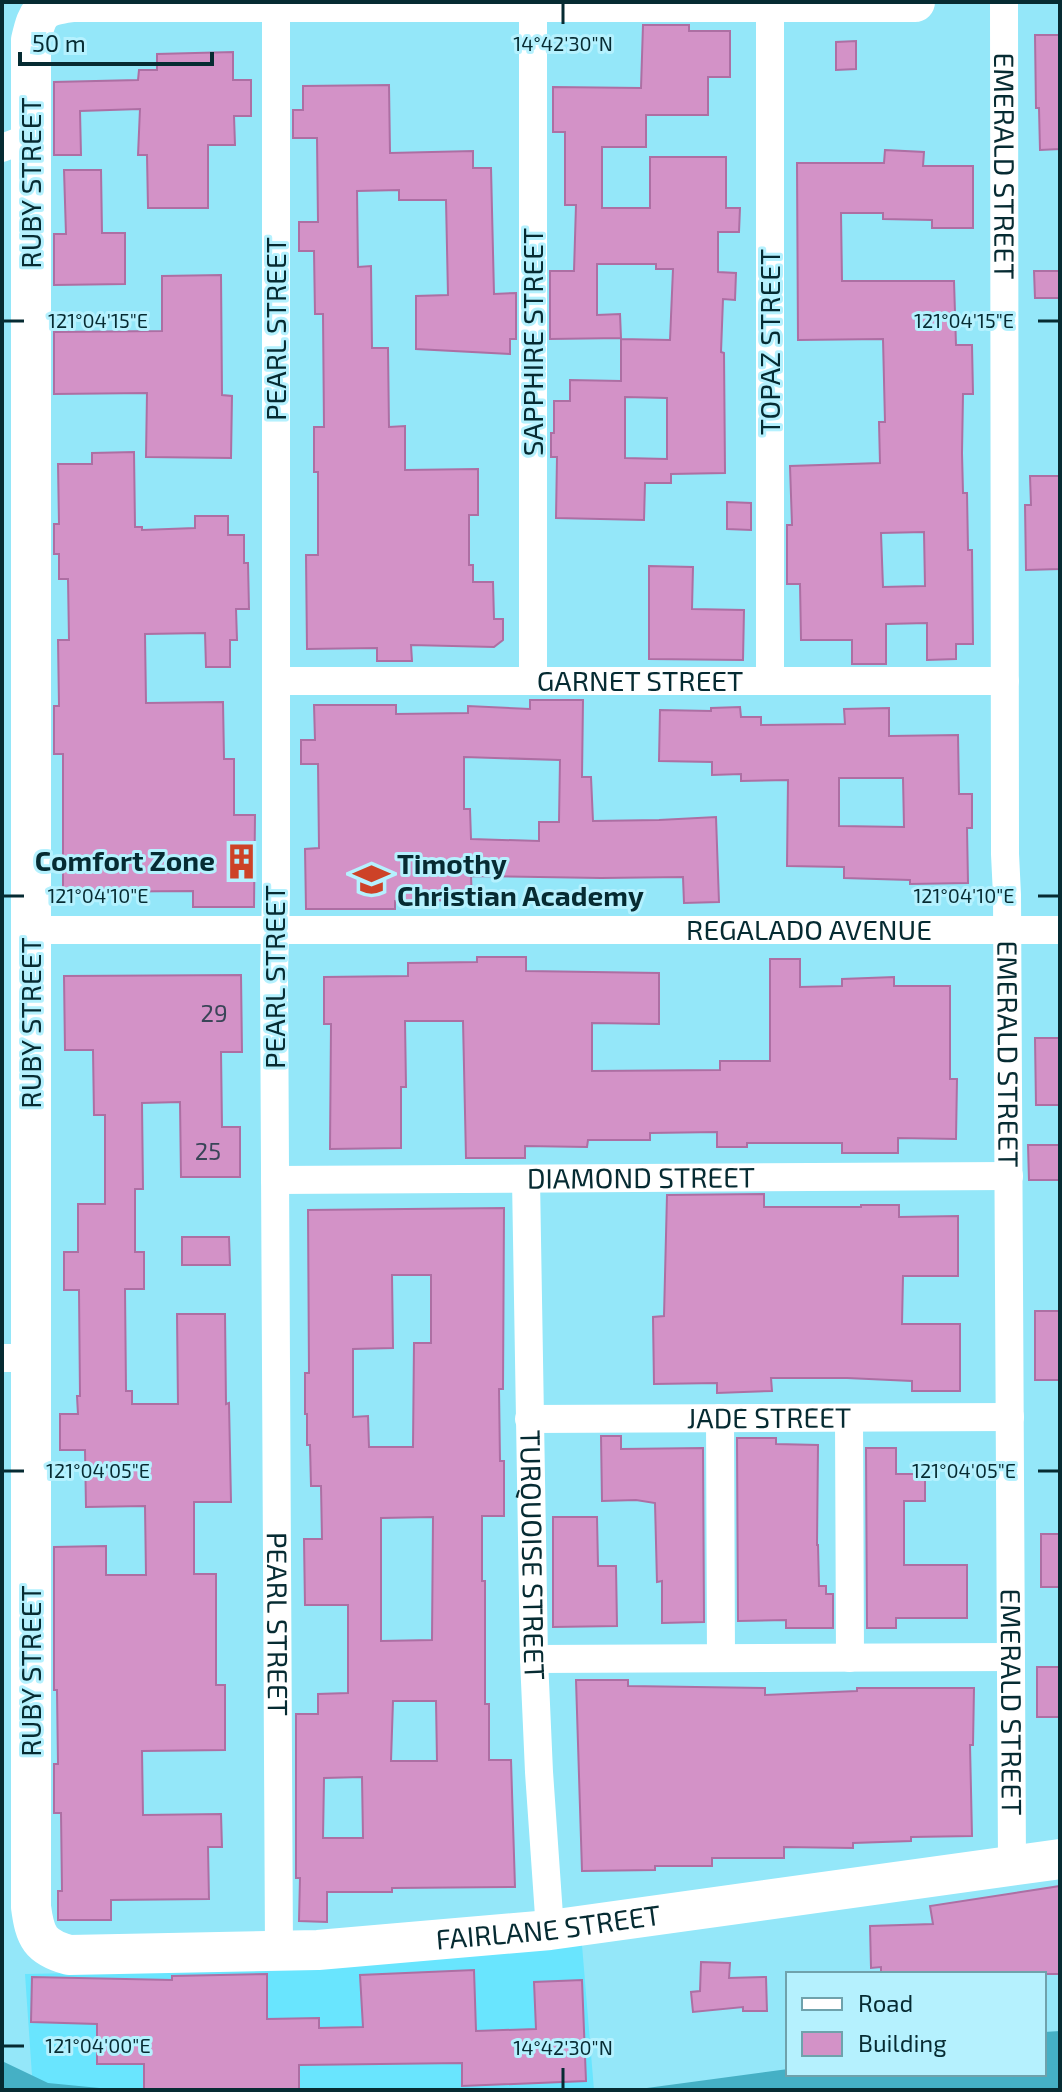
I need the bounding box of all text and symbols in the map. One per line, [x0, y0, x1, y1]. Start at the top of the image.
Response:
scale bar [20, 16, 212, 66]
text: 50 m [32, 28, 86, 57]
text: 14°42'30"N [513, 31, 613, 55]
street label: EMERALD STREET [988, 53, 1022, 279]
street label: RUBY STREET [13, 97, 47, 269]
street label: SAPPHIRE STREET [515, 228, 549, 456]
street label: PEARL STREET [258, 237, 292, 421]
street label: TOPAZ STREET [752, 249, 786, 435]
text: 121°04'15"E [48, 308, 148, 332]
text: 121°04'15"E [914, 308, 1014, 332]
street label: GARNET STREET [537, 663, 743, 697]
building icon: Comfort Zone [222, 842, 260, 880]
place label: Comfort Zone [35, 843, 215, 877]
place label: Timothy Christian Academy [397, 846, 644, 912]
school or university icon: Timothy Christian Academy [352, 861, 390, 899]
text: 121°04'10"E [47, 883, 149, 907]
text: 121°04'10"E [913, 883, 1015, 907]
street label: PEARL STREET [257, 885, 291, 1069]
street label: REGALADO AVENUE [686, 912, 932, 946]
street label: RUBY STREET [13, 937, 47, 1109]
street label: EMERALD STREET [991, 940, 1026, 1167]
house number: 29 [200, 998, 228, 1027]
house number: 25 [195, 1136, 221, 1165]
street label: DIAMOND STREET [527, 1159, 755, 1195]
street label: JADE STREET [687, 1400, 851, 1434]
street label: TURQUOISE STREET [514, 1430, 553, 1681]
text: 121°04'05"E [46, 1458, 150, 1482]
text: 121°04'05"E [912, 1458, 1016, 1482]
street label: PEARL STREET [261, 1532, 296, 1716]
street label: RUBY STREET [13, 1585, 47, 1757]
street label: EMERALD STREET [995, 1588, 1030, 1815]
street label: FAIRLANE STREET [434, 1897, 663, 1956]
legend [786, 1972, 1046, 2076]
text: Road [858, 1988, 913, 2017]
text: Building [858, 2028, 947, 2057]
text: 121°04'00"E [45, 2033, 151, 2057]
text: 14°42'30"N [513, 2035, 613, 2059]

